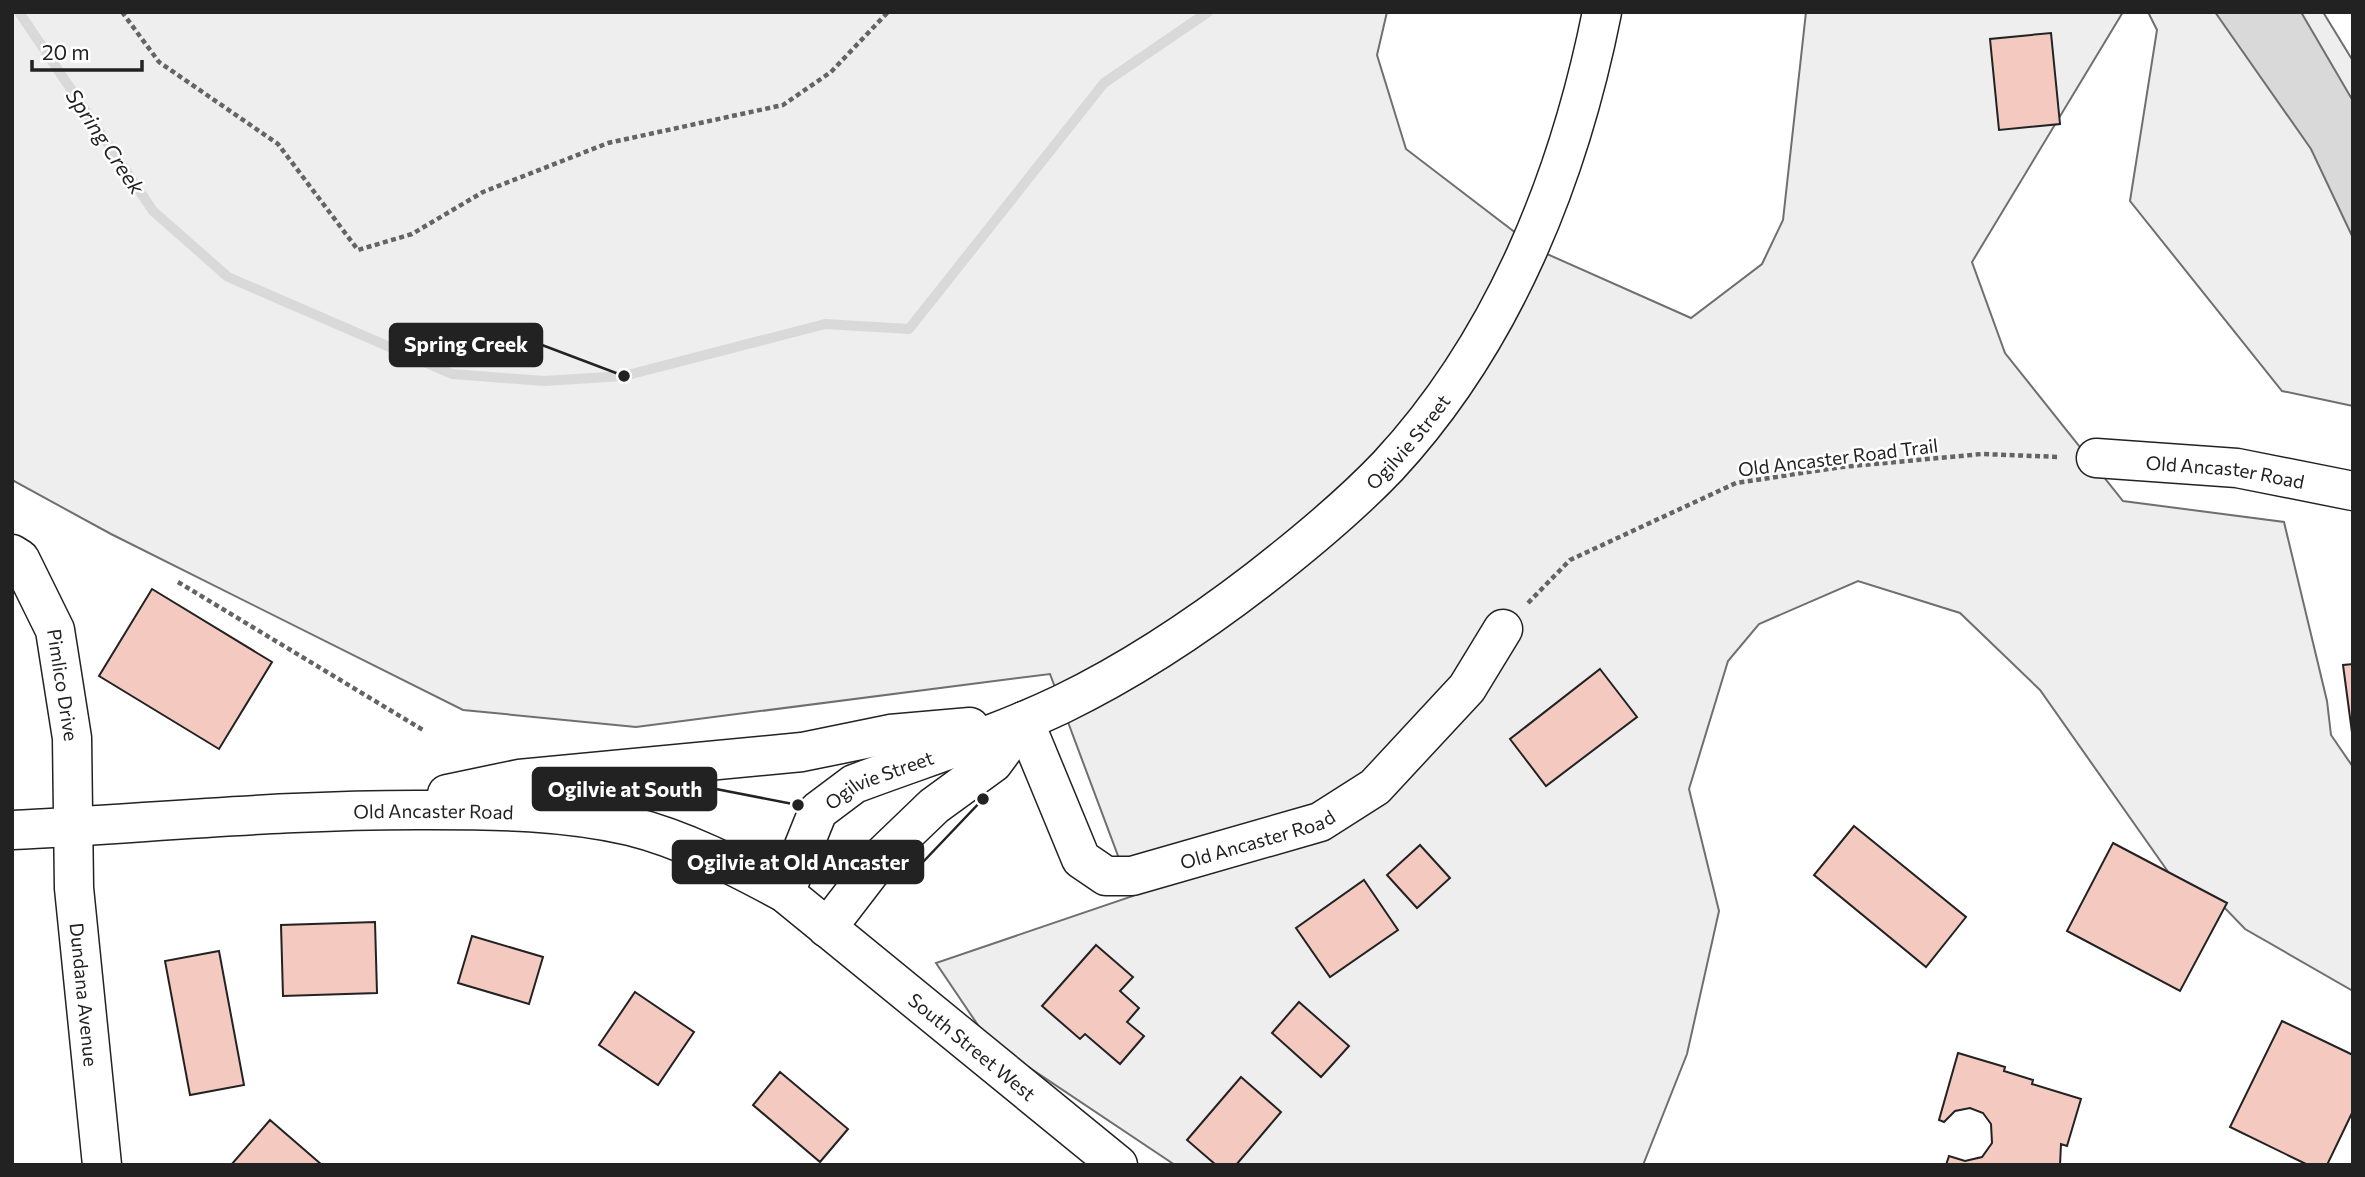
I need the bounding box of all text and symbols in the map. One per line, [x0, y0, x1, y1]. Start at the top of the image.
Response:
scale bar [32, 28, 142, 72]
text: 20 m [42, 39, 90, 64]
water label: Spring Creek [62, 83, 151, 199]
callout: Spring Creek [390, 324, 542, 366]
text: Spring Creek [404, 331, 528, 356]
street label: Ogilvie Street [1361, 389, 1454, 494]
street label: Old Ancaster Road Trail [1737, 433, 1939, 481]
street label: Old Ancaster Road [2145, 450, 2307, 493]
street label: Pimlico Drive [43, 627, 84, 743]
street label: Ogilvie Street [820, 745, 936, 814]
callout: Ogilvie at South [533, 768, 716, 810]
text: Ogilvie at South [548, 776, 702, 801]
street label: Old Ancaster Road [353, 798, 514, 823]
street label: Old Ancaster Road [1177, 804, 1339, 873]
callout: Ogilvie at Old Ancaster [673, 841, 923, 883]
text: Ogilvie at Old Ancaster [687, 849, 909, 874]
street label: Dundana Avenue [66, 922, 103, 1067]
street label: South Street West [904, 987, 1041, 1105]

